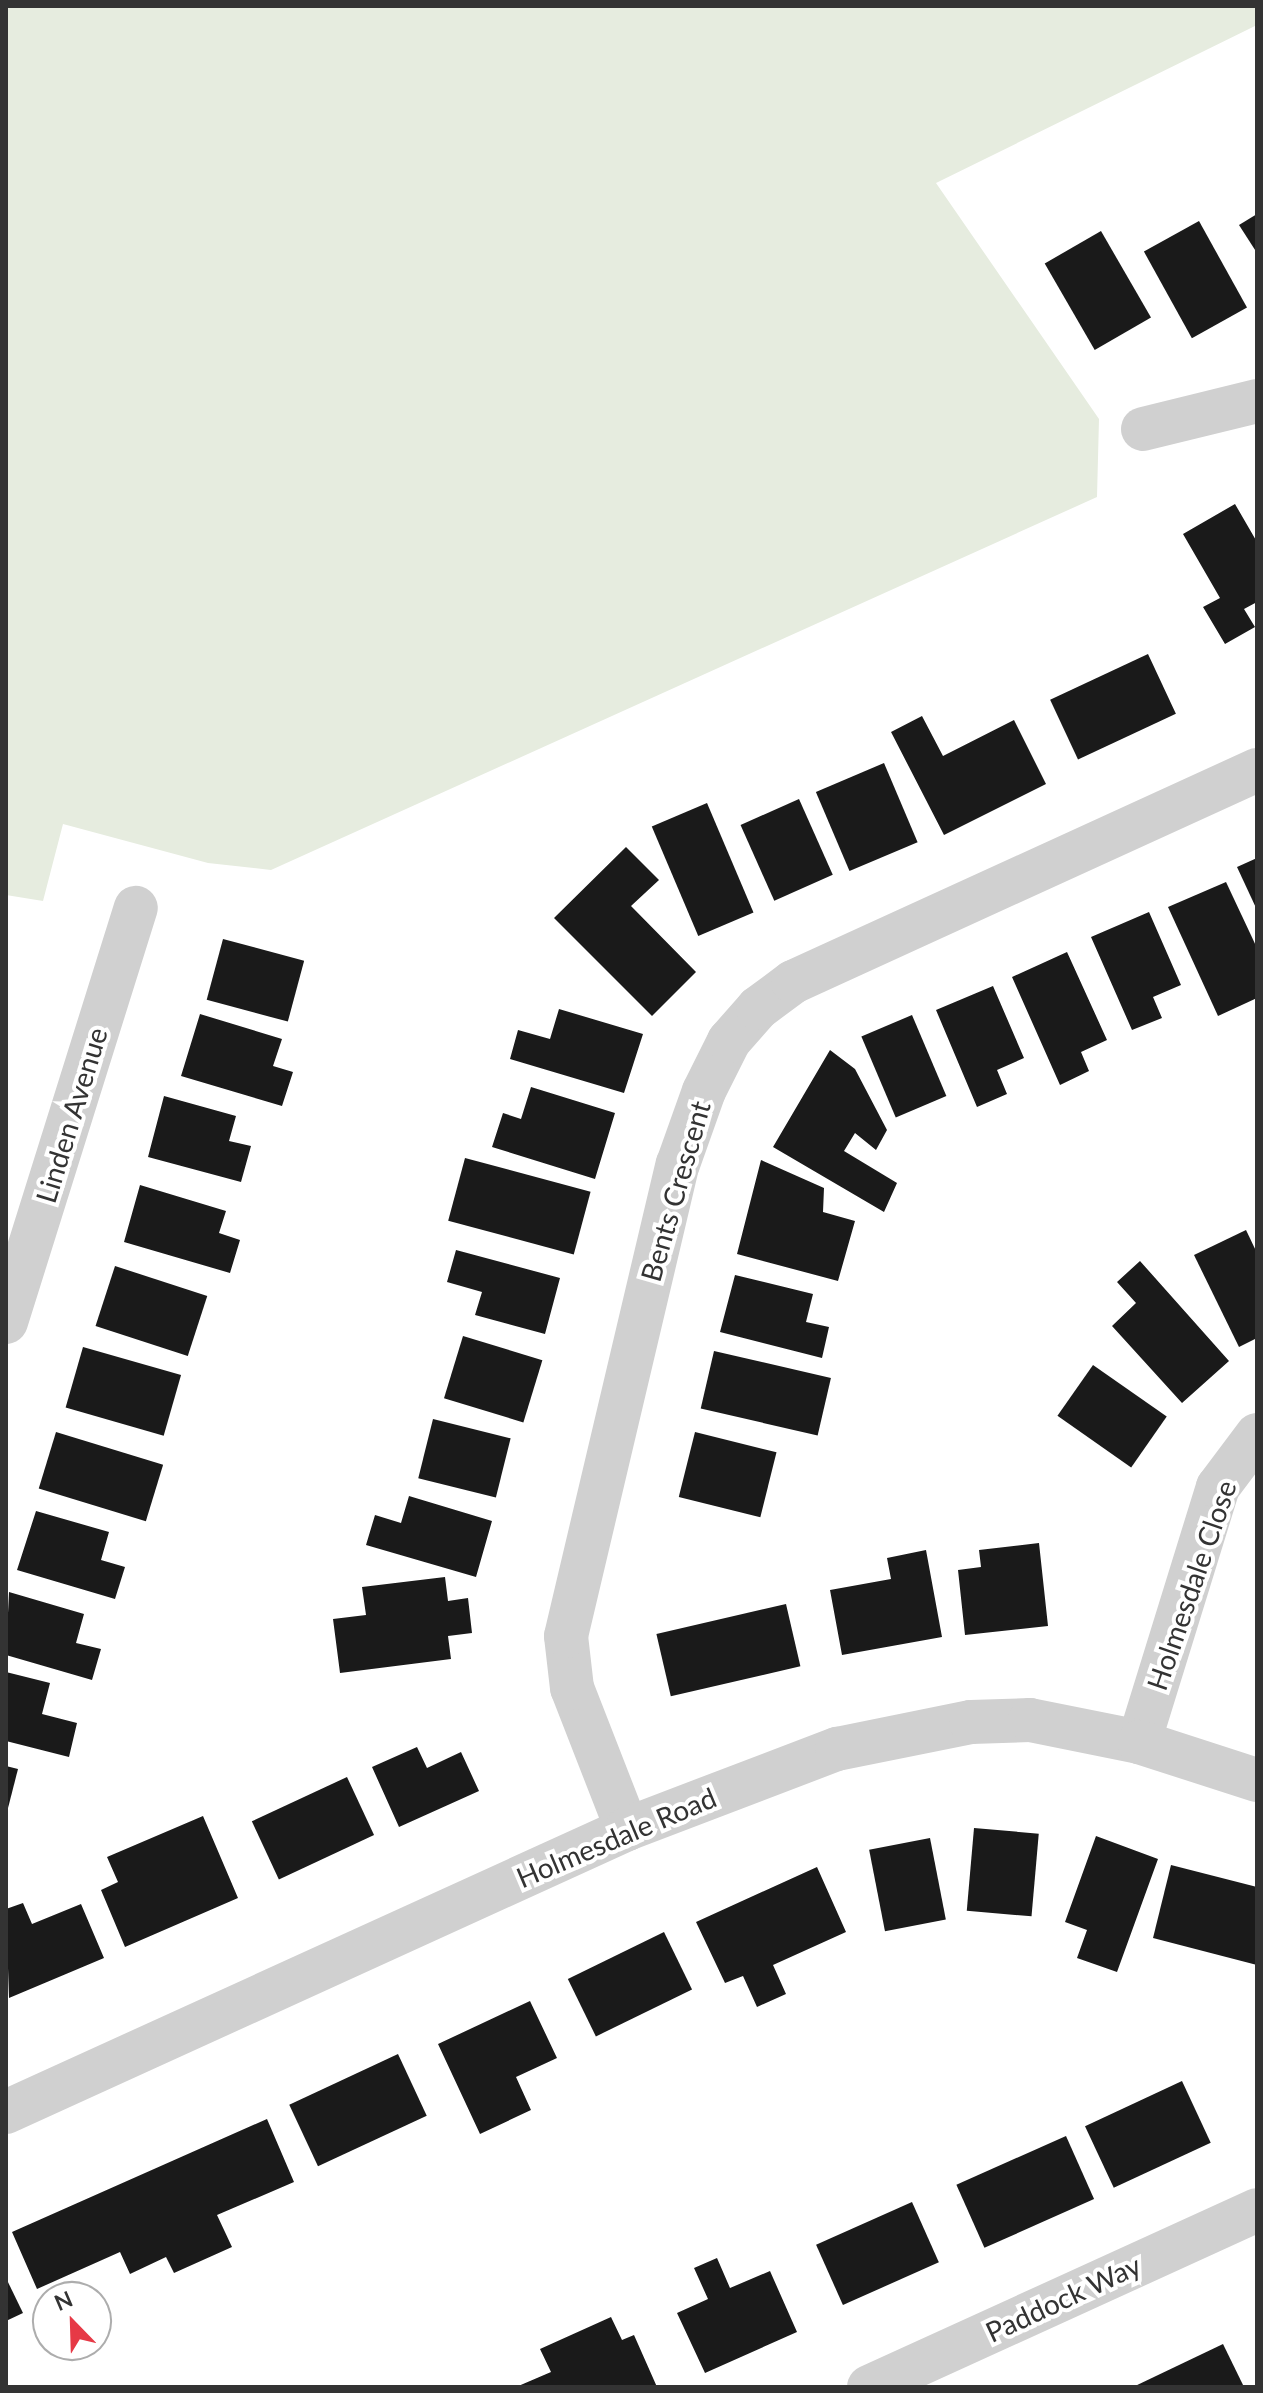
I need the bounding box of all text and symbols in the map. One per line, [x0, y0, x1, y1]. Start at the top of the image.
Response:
street label: Linden Avenue [28, 1023, 114, 1207]
street label: Bents Crescent [633, 1097, 717, 1285]
street label: Holmesdale Close [1139, 1476, 1243, 1694]
street label: Holmesdale Road [511, 1780, 721, 1894]
street label: Paddock Way [980, 2247, 1146, 2349]
north arrow [32, 2281, 112, 2361]
text: N [50, 2285, 76, 2316]

